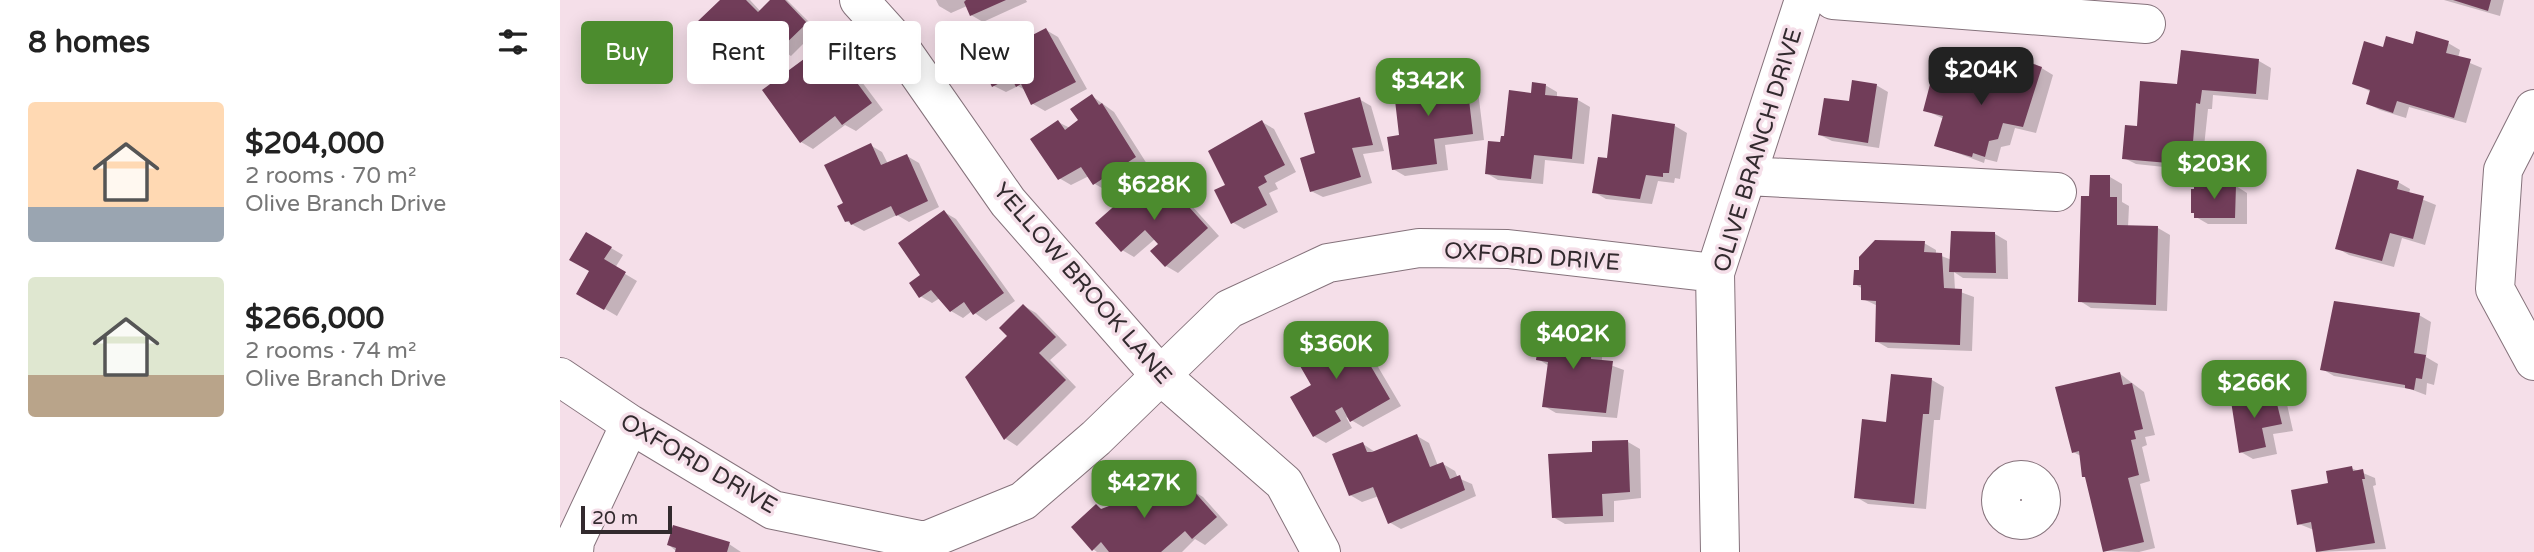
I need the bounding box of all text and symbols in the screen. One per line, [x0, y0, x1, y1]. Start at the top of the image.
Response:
chip: Buy [581, 21, 673, 84]
chip: Rent [687, 21, 789, 84]
chip: Filters [803, 21, 921, 84]
chip: New [935, 21, 1034, 84]
icon: filters [494, 23, 532, 61]
text: 8 homes [28, 24, 150, 61]
street label: OLIVE BRANCH DRIVE [1708, 25, 1808, 275]
pin: $204K [1932, 48, 2030, 107]
text: $204K [1945, 56, 2017, 84]
pin: $342K [1379, 58, 1477, 118]
text: $342K [1392, 67, 1464, 95]
text: $204,000 [245, 125, 384, 162]
icon: home [84, 130, 168, 214]
pin: $203K [2165, 142, 2263, 201]
text: $203K [2178, 150, 2250, 178]
text: 2 rooms · 70 m² [245, 162, 416, 190]
pin: $628K [1105, 162, 1203, 222]
text: $628K [1118, 171, 1190, 199]
street label: YELLOW BROOK LANE [987, 177, 1177, 390]
text: Olive Branch Drive [245, 190, 446, 218]
street label: OXFORD DRIVE [1443, 237, 1621, 277]
text: $266,000 [245, 300, 384, 337]
icon: home [84, 305, 168, 389]
pin: $402K [1524, 312, 1622, 371]
text: $402K [1537, 320, 1609, 348]
pin: $360K [1287, 322, 1385, 381]
text: $360K [1300, 330, 1372, 358]
text: 2 rooms · 74 m² [245, 337, 416, 365]
pin: $266K [2205, 360, 2303, 420]
text: Olive Branch Drive [245, 365, 446, 393]
text: $266K [2218, 369, 2290, 397]
street label: OXFORD DRIVE [615, 408, 782, 520]
pin: $427K [1095, 461, 1193, 520]
text: $427K [1108, 469, 1180, 497]
scale bar [581, 503, 672, 535]
text: 20 m [592, 507, 638, 529]

